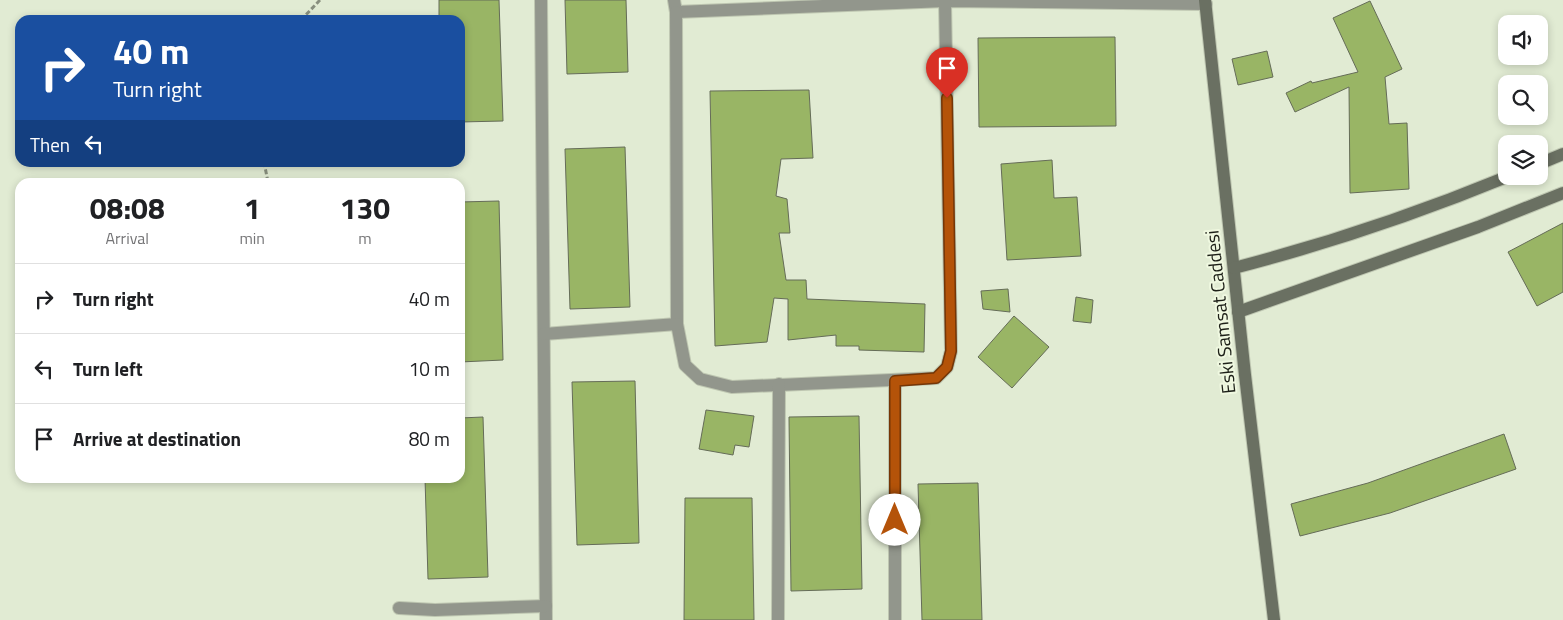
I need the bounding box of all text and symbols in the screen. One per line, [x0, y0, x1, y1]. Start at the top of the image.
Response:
map controls [1498, 15, 1548, 185]
button: sound [1498, 15, 1548, 65]
text: 40 m [113, 24, 189, 78]
icon: right [30, 35, 95, 100]
pin [926, 47, 968, 98]
icon: arrive [933, 54, 961, 82]
text: Turn right [113, 72, 202, 106]
button: search [1498, 75, 1548, 125]
text: Then [30, 130, 70, 159]
icon: left [80, 130, 108, 158]
button: layers [1498, 135, 1548, 185]
text: 08:08 [90, 185, 165, 231]
text: 1 [244, 185, 261, 231]
text: 130 [340, 185, 390, 231]
text: Arrival [106, 226, 149, 250]
text: min [239, 226, 265, 250]
text: m [358, 226, 372, 250]
street label: Eski Samsat Caddesi [1196, 229, 1243, 395]
text: Turn right [73, 284, 154, 313]
text: 40 m [409, 284, 450, 313]
icon: right [30, 285, 58, 313]
text: Turn left [73, 354, 143, 383]
text: 10 m [409, 354, 450, 383]
icon: left [30, 355, 58, 383]
text: Arrive at destination [73, 424, 241, 453]
text: 80 m [409, 424, 450, 453]
icon: arrive [30, 425, 58, 453]
position arrow [868, 493, 920, 545]

